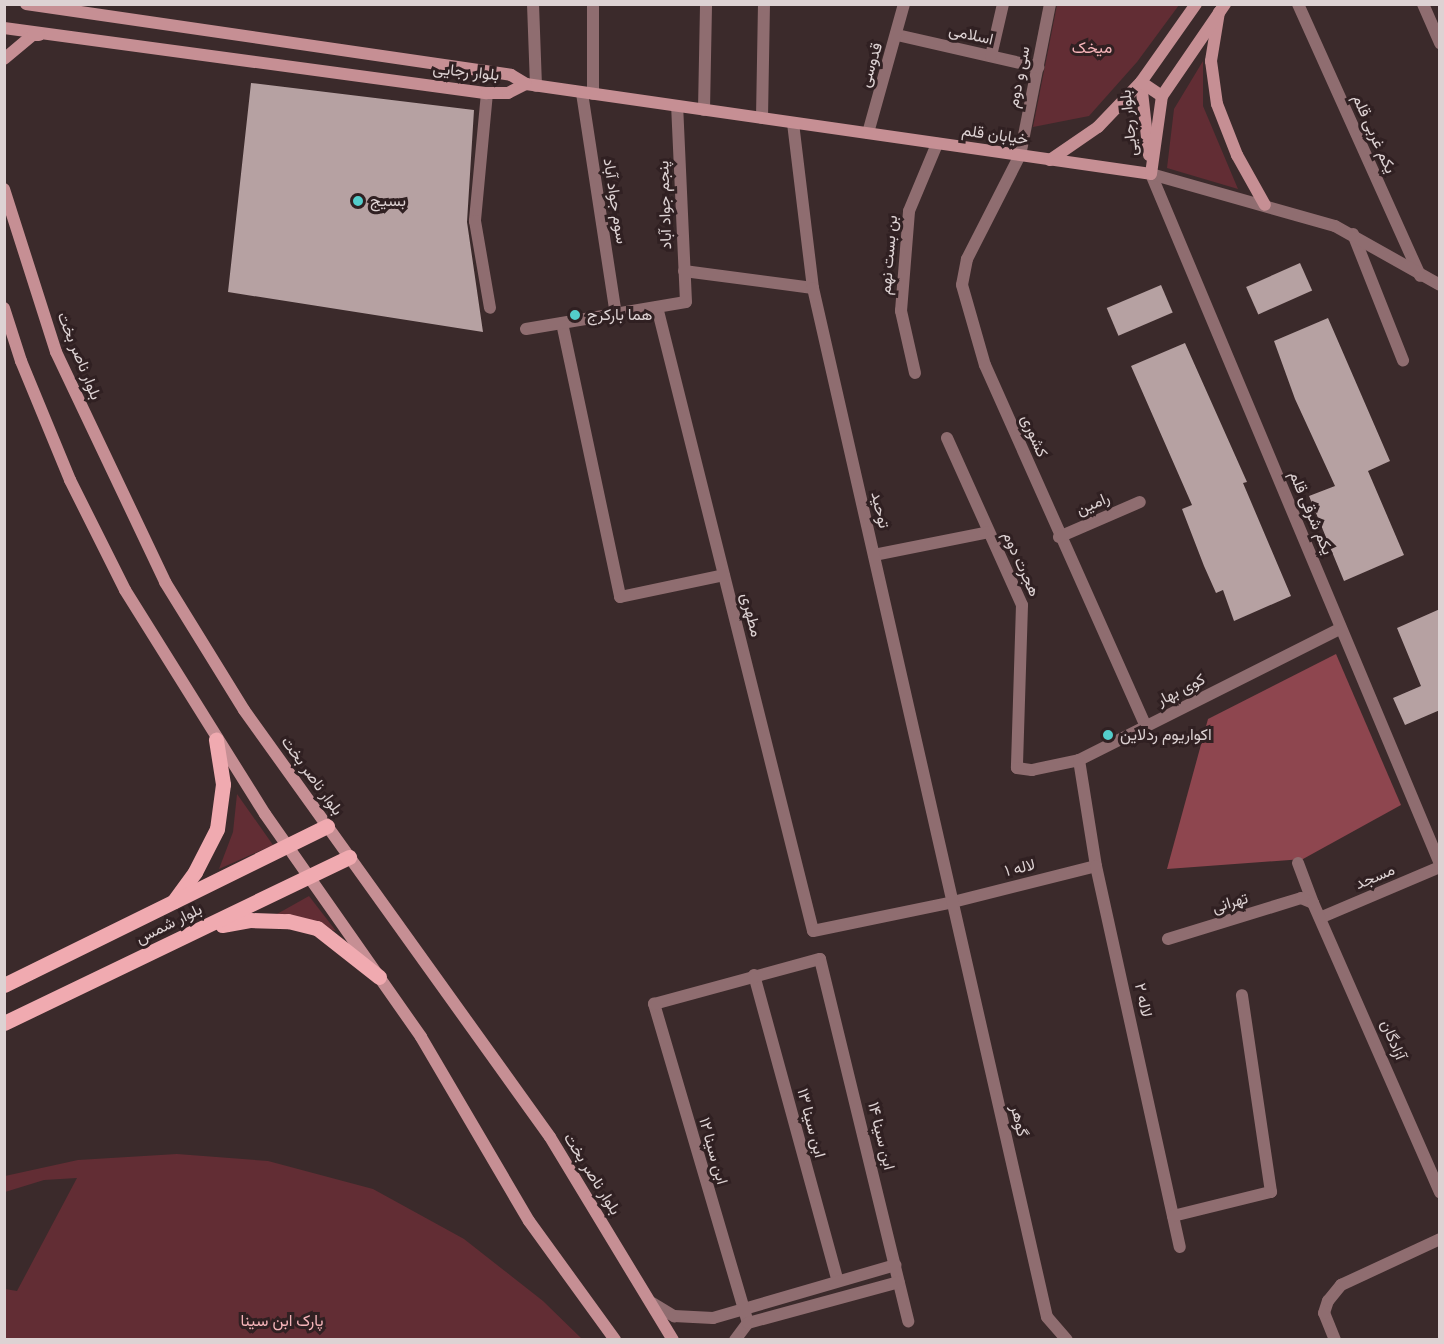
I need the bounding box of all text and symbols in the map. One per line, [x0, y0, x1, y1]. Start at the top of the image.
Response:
street label: اسلامی [947, 21, 995, 49]
park label: میخک [1072, 38, 1112, 58]
street label: قدوسی [855, 40, 887, 90]
street label: سی و دوم [1004, 45, 1034, 109]
street label: بلوار رجایی [432, 59, 500, 85]
street label: بلوار رجایی [1116, 89, 1142, 157]
street label: یکم غربی قلم [1348, 92, 1400, 176]
street label: خیابان قلم [961, 121, 1029, 149]
street label: سوم جواد آباد [599, 157, 631, 245]
street label: پنجم جواد آباد [654, 160, 676, 250]
place label: بسیج [370, 191, 406, 211]
marker: بسیج [351, 194, 365, 208]
street label: بن بست نهم [876, 214, 902, 296]
place label: هما بارکرج [587, 305, 652, 325]
marker: هما بارکرج [568, 308, 582, 322]
street label: بلوار ناصر بخت [53, 309, 105, 403]
street label: کشوری [1016, 412, 1052, 460]
street label: یکم شرقی قلم [1285, 468, 1337, 558]
street label: رامین [1073, 488, 1113, 520]
street label: توحید [866, 490, 894, 530]
street label: هجرت دوم [998, 528, 1044, 600]
street label: مطهری [736, 591, 766, 639]
street label: کوی بهار [1154, 670, 1208, 710]
place label: اکواریوم ردلاین [1120, 725, 1212, 745]
marker: اکواریوم ردلاین [1101, 728, 1115, 742]
street label: بلوار ناصر بخت [277, 733, 347, 819]
street label: لاله ۱ [1003, 855, 1037, 881]
street label: مسجد [1352, 860, 1398, 894]
street label: تهرانی [1210, 888, 1250, 918]
street label: بلوار شمس [133, 900, 205, 948]
street label: لاله ۲ [1130, 981, 1156, 1019]
street label: آزادگان [1376, 1017, 1410, 1063]
street label: ابن سینا ۱۳ [793, 1086, 829, 1160]
street label: ابن سینا ۱۴ [863, 1100, 899, 1172]
street label: گوهر [1006, 1103, 1032, 1139]
street label: ابن سینا ۱۲ [694, 1115, 732, 1187]
street label: بلوار ناصر بخت [559, 1130, 625, 1218]
park label: پارک ابن سینا [240, 1311, 324, 1331]

